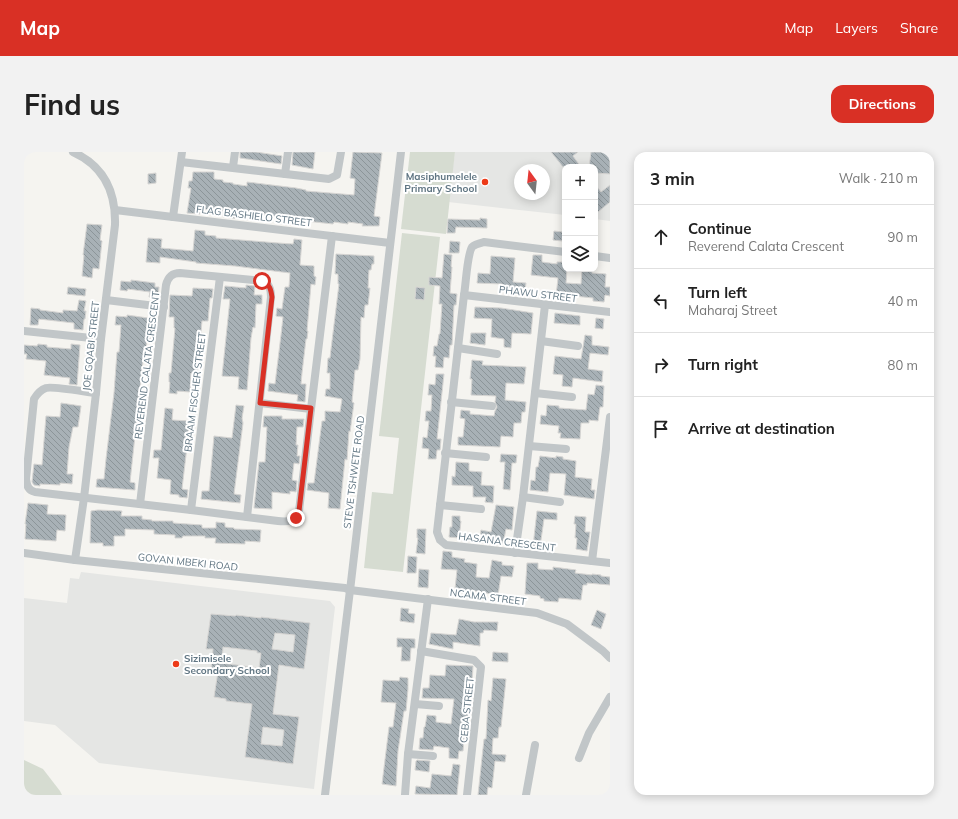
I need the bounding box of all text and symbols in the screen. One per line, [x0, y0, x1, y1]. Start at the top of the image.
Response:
text: Map [20, 16, 60, 40]
text: Map [784, 19, 813, 37]
text: Layers [835, 19, 878, 37]
text: Share [900, 19, 938, 37]
button: Directions [831, 85, 934, 123]
text: Find us [24, 87, 120, 122]
north arrow [514, 164, 550, 200]
map controls [562, 164, 598, 272]
button: + [562, 164, 598, 200]
text: 3 min [650, 168, 695, 189]
place label: Masiphumelele Primary School [404, 170, 478, 195]
text: Walk · 210 m [839, 170, 918, 186]
marker: Masiphumelele Primary School [480, 177, 490, 187]
button: − [562, 200, 598, 236]
street label: FLAG BASHIELO STREET [195, 202, 313, 230]
text: Continue [688, 219, 751, 238]
icon: ahead [650, 226, 672, 248]
text: 90 m [888, 229, 918, 245]
button: layers [562, 236, 598, 272]
text: Reverend Calata Crescent [688, 238, 844, 254]
route start [253, 272, 271, 290]
street label: PHAWU STREET [498, 283, 578, 305]
text: Turn left [688, 283, 747, 302]
street label: REVEREND CALATA CRESCENT [131, 290, 163, 440]
icon: left [650, 290, 672, 312]
text: 40 m [888, 293, 918, 309]
street label: JOE GQABI STREET [80, 300, 102, 392]
text: Maharaj Street [688, 302, 777, 318]
street label: BRAAM FISCHER STREET [181, 331, 209, 453]
icon: right [650, 354, 672, 376]
text: Turn right [688, 355, 758, 374]
text: 80 m [888, 357, 918, 373]
street label: STEVE TSHWETE ROAD [341, 415, 367, 529]
icon: arrive [650, 418, 672, 440]
text: Arrive at destination [688, 419, 835, 438]
route end [287, 509, 305, 527]
street label: HASANA CRESCENT [458, 530, 556, 554]
street label: GOVAN MBEKI ROAD [137, 550, 239, 574]
street label: NCAMA STREET [449, 586, 527, 608]
place label: Sizimisele Secondary School [184, 652, 270, 677]
marker: Sizimisele Secondary School [171, 659, 181, 669]
street label: CEBA STREET [457, 676, 477, 744]

